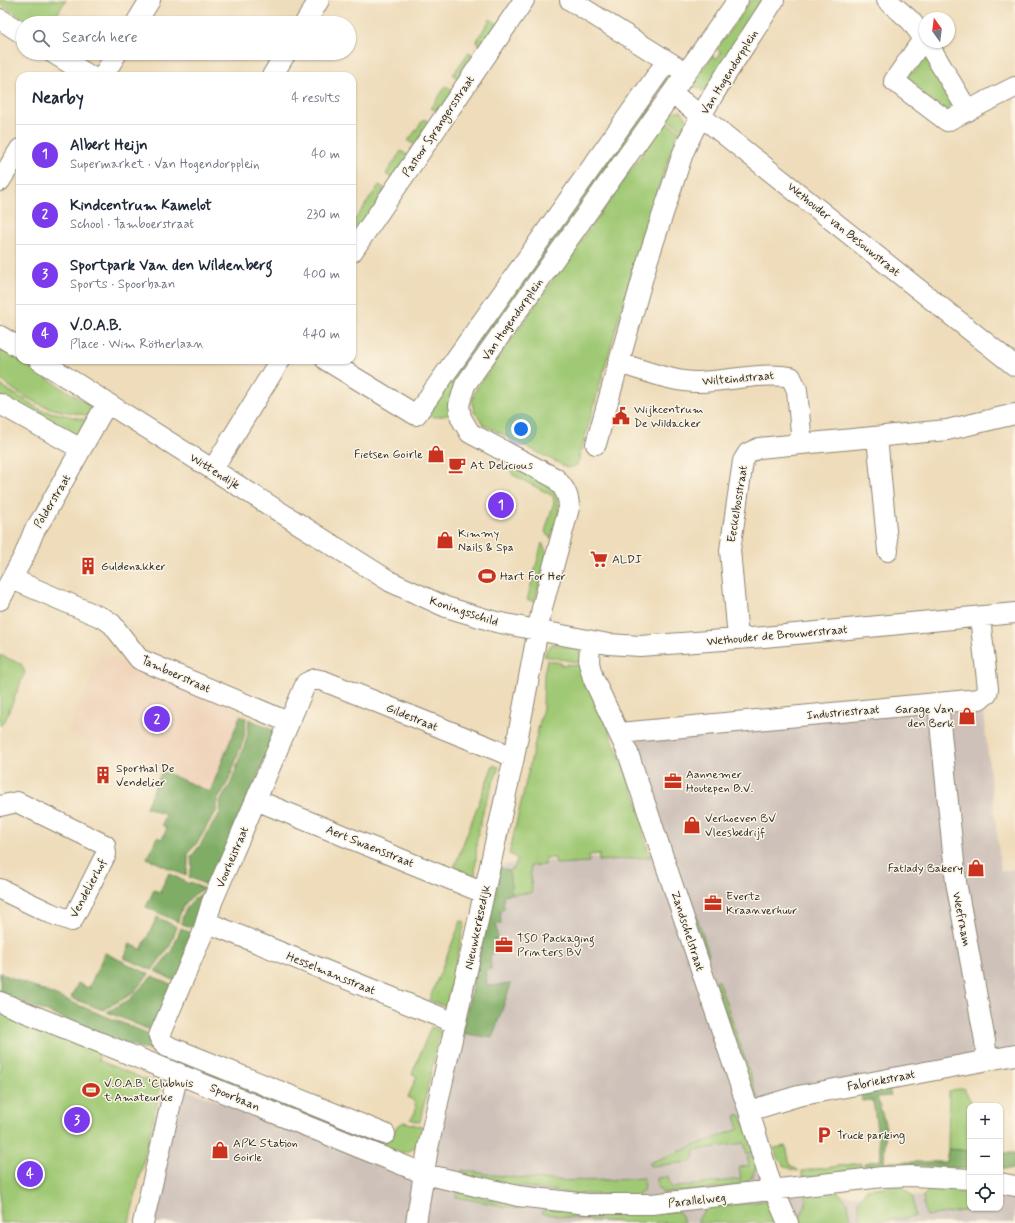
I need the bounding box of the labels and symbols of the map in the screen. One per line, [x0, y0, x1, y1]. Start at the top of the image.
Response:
north arrow [919, 12, 955, 48]
street label: Van Hogendorpplein [697, 27, 762, 118]
street label: Pastoor Sprangersstraat [399, 72, 479, 180]
street label: Wethouder van Besouwstraat [784, 179, 904, 281]
street label: Van Hogendorpplein [478, 275, 547, 364]
street label: Wilteindstraat [702, 368, 775, 390]
place label: Wijkcentrum De Wildacker [634, 402, 704, 432]
public building icon: Wijkcentrum De Wildacker [611, 406, 631, 426]
your location [511, 419, 531, 439]
shop icon: Fietsen Goirle [426, 444, 446, 464]
place label: Fietsen Goirle [354, 447, 423, 463]
street label: Wittendijk [186, 450, 243, 494]
cafe icon: At Delicious [447, 455, 467, 475]
place label: At Delicious [470, 458, 534, 474]
street label: Eeckelbosstraat [724, 464, 752, 544]
street label: Polderstraat [31, 471, 75, 531]
pin: 1 [488, 490, 514, 520]
place label: Kimmy Nails & Spa [458, 526, 514, 556]
shop icon: Kimmy Nails & Spa [435, 530, 455, 550]
supermarket icon: ALDI [589, 549, 609, 569]
place label: ALDI [612, 552, 642, 568]
building icon: Guldenakker [78, 556, 98, 576]
place label: Guldenakker [101, 559, 166, 575]
sports icon: Hart For Her [477, 566, 497, 586]
place label: Hart For Her [500, 569, 566, 585]
street label: Koningsschild [427, 593, 500, 631]
street label: Wethouder de Brouwerstraat [706, 622, 849, 650]
street label: Tamboerstraat [138, 652, 213, 698]
street label: Gildestraat [383, 700, 440, 736]
street label: Industriestraat [806, 702, 881, 724]
place label: Garage Van den Berk [895, 702, 954, 732]
pin: 2 [144, 704, 170, 734]
shop icon: Garage Van den Berk [957, 706, 977, 726]
place label: Sporthal De Vendelier [116, 761, 174, 791]
building icon: Sporthal De Vendelier [93, 765, 113, 785]
place label: Aannemer Houtepen B.V. [686, 767, 753, 797]
office icon: Aannemer Houtepen B.V. [663, 771, 683, 791]
place label: Verhoeven BV Vleesbedrijf [705, 811, 776, 841]
shop icon: Verhoeven BV Vleesbedrijf [682, 815, 702, 835]
street label: Aert Swaensstraat [323, 822, 416, 872]
street label: Voorheistraat [213, 824, 253, 890]
street label: Vendelierhof [67, 856, 111, 921]
shop icon: Fatlady Bakery [966, 858, 986, 878]
place label: Fatlady Bakery [888, 861, 963, 877]
street label: Nieuwkerksedijk [461, 883, 495, 971]
street label: Zandschelstraat [667, 889, 708, 974]
place label: Evertz Kraanverhuur [726, 889, 797, 919]
street label: Weefraam [948, 891, 974, 948]
office icon: Evertz Kraanverhuur [703, 893, 723, 913]
place label: TSO Packaging Printers BV [517, 931, 595, 961]
office icon: TSO Packaging Printers BV [494, 935, 514, 955]
street label: Hesselmansstraat [284, 949, 378, 999]
street label: Fabriekstraat [846, 1066, 917, 1095]
place label: V.O.A.B. 'Clubhuis t Amateurke [103, 1076, 193, 1106]
sports icon: V.O.A.B. 'Clubhuis t Amateurke [81, 1080, 101, 1100]
street label: Spoorbaan [207, 1080, 262, 1116]
pin: 3 [64, 1105, 90, 1135]
parking icon: Truck parking [814, 1125, 834, 1145]
place label: Truck parking [837, 1128, 905, 1144]
place label: APK Station Goirle [233, 1136, 298, 1166]
shop icon: APK Station Goirle [210, 1140, 230, 1160]
pin: 4 [17, 1159, 43, 1189]
street label: Parallelweg [667, 1190, 727, 1212]

